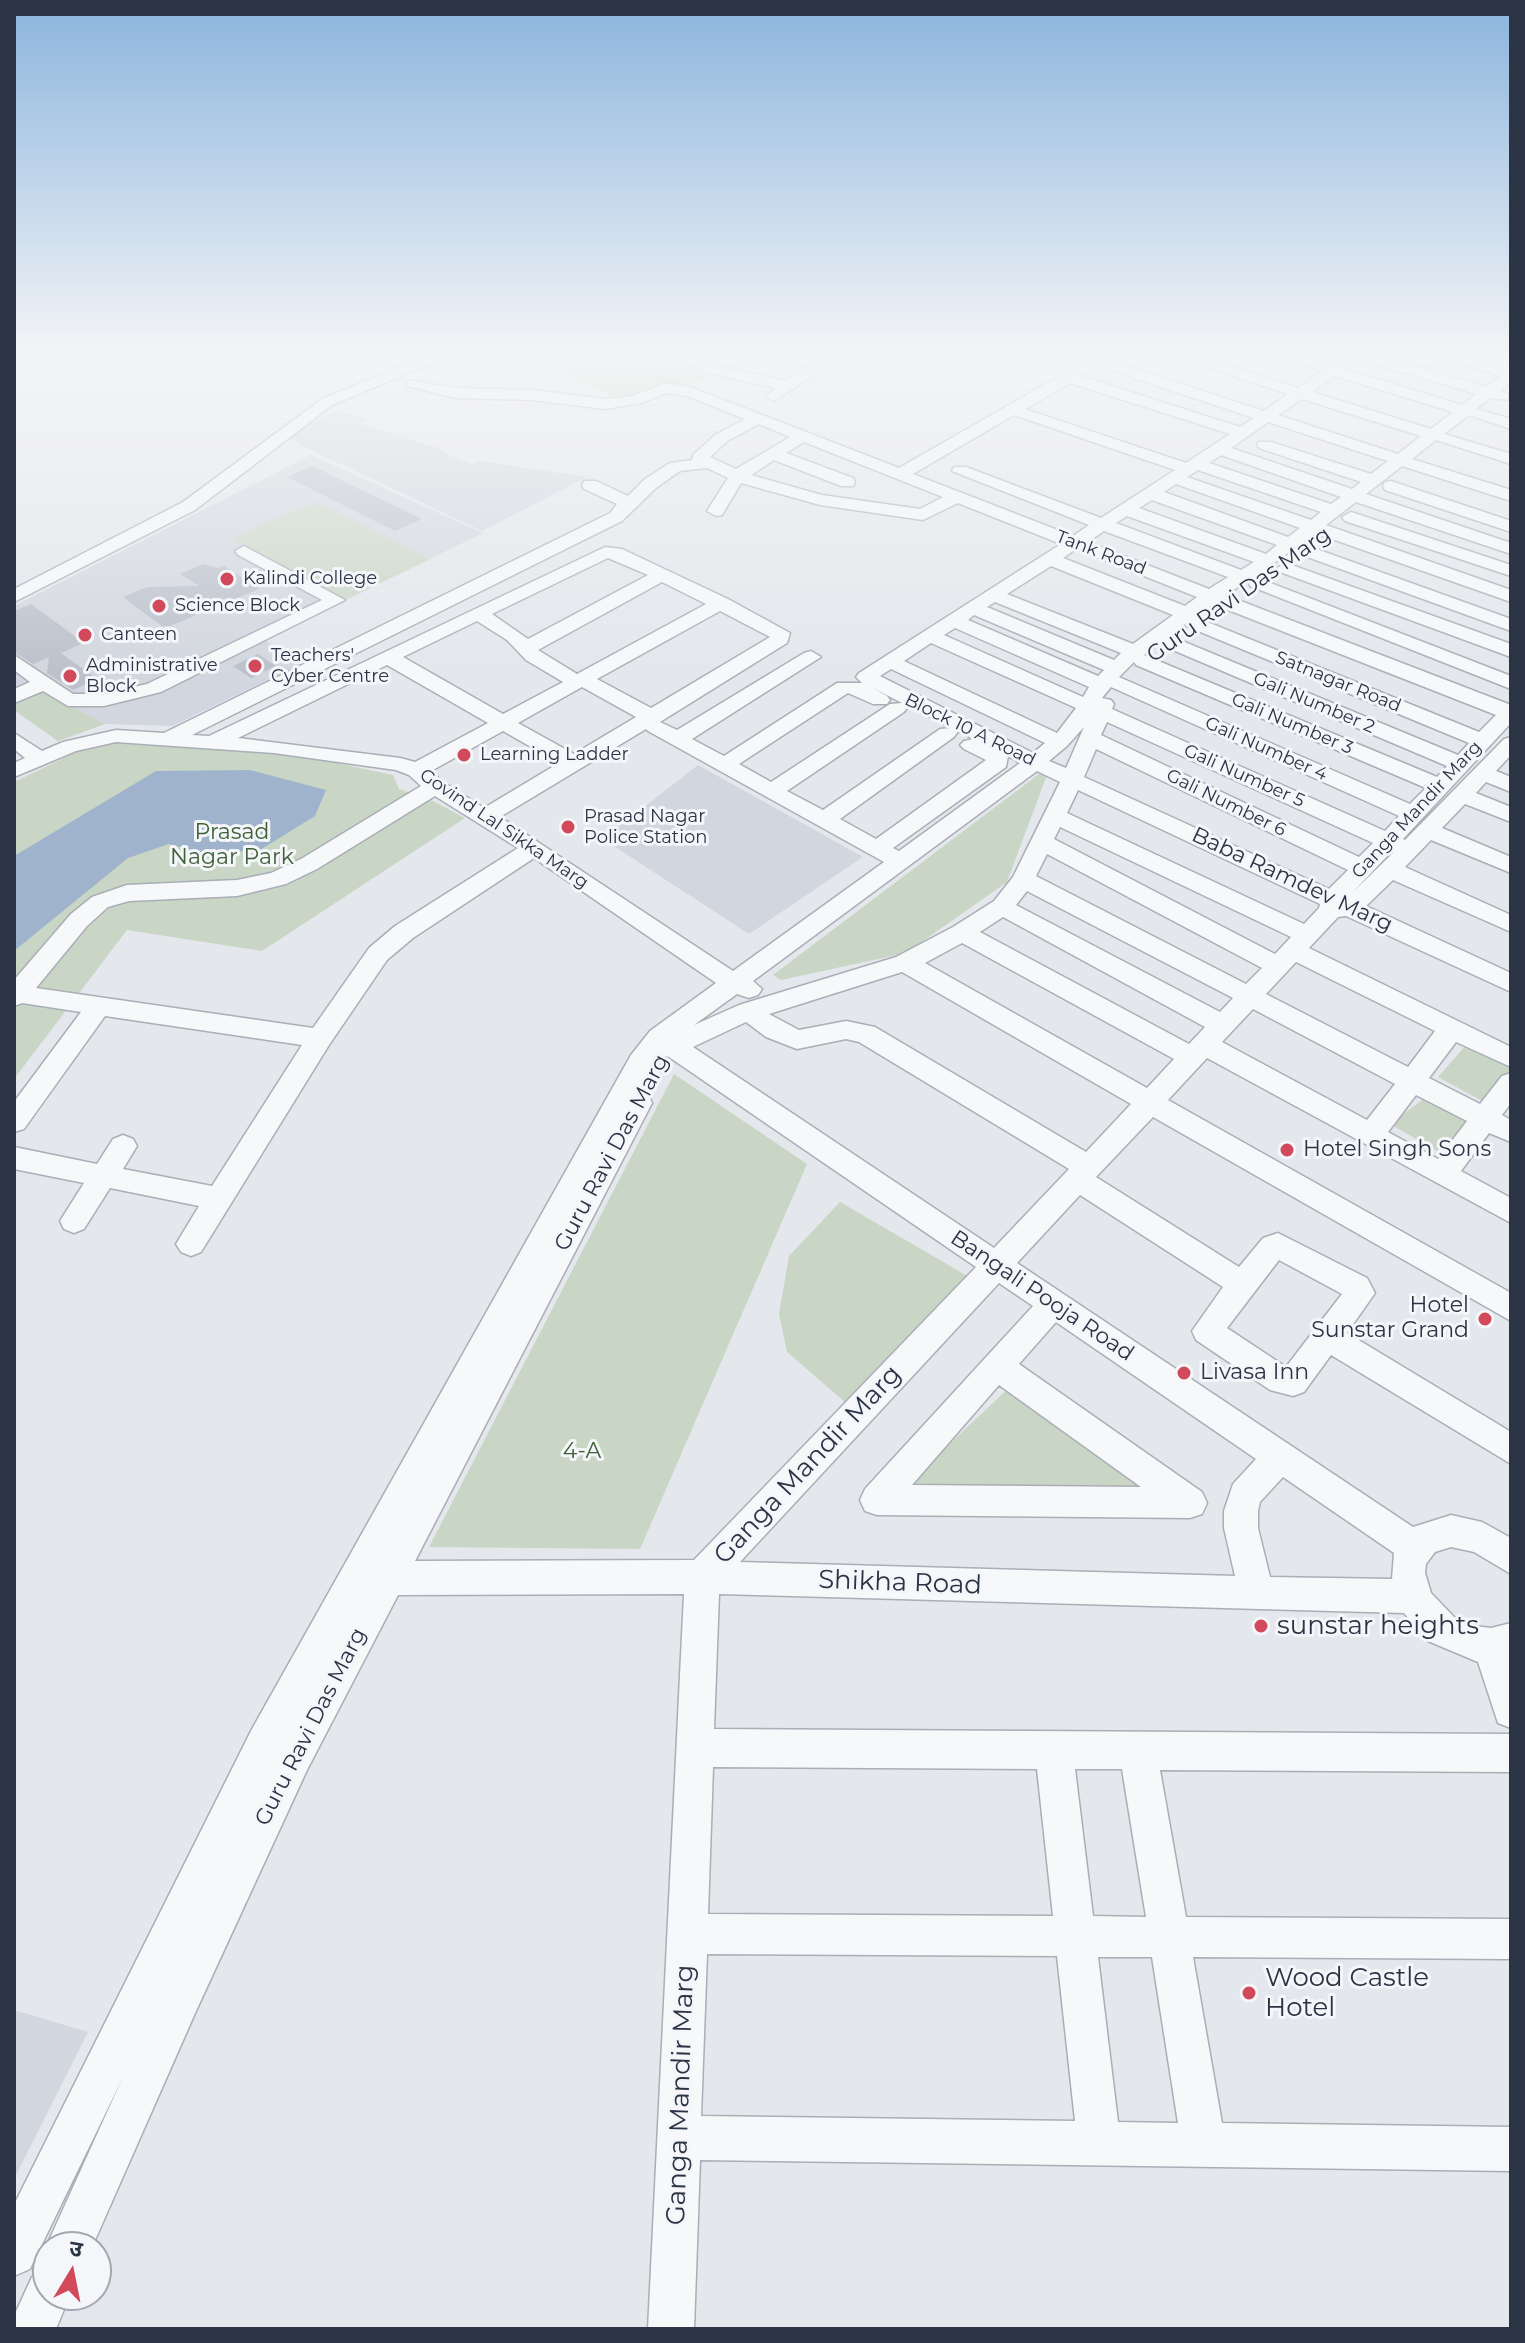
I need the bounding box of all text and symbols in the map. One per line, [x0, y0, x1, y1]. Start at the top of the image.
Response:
street label: Guru Ravi Das Marg [1142, 522, 1336, 668]
street label: Tank Road [1053, 526, 1149, 580]
place label: Kalindi College [243, 568, 377, 590]
marker: Kalindi College [218, 570, 236, 588]
place label: Science Block [175, 595, 300, 617]
marker: Science Block [150, 597, 168, 615]
place label: Canteen [101, 624, 177, 646]
marker: Canteen [76, 626, 94, 644]
place label: Teachers' Cyber Centre [271, 645, 389, 688]
street label: Satnagar Road [1272, 647, 1404, 717]
place label: Administrative Block [86, 655, 218, 698]
marker: Teachers' Cyber Centre [246, 657, 264, 675]
marker: Administrative Block [61, 667, 79, 685]
street label: Gali Number 2 [1250, 668, 1378, 738]
street label: Block 10 A Road [901, 689, 1039, 771]
street label: Gali Number 3 [1228, 689, 1356, 759]
street label: Gali Number 4 [1201, 712, 1331, 786]
street label: Ganga Mandir Marg [1348, 737, 1486, 883]
street label: Gali Number 5 [1180, 740, 1308, 812]
place label: Learning Ladder [480, 744, 629, 766]
marker: Learning Ladder [455, 746, 473, 764]
street label: Govind Lal Sikka Marg [415, 764, 593, 894]
street label: Gali Number 6 [1163, 765, 1289, 841]
place label: Prasad Nagar Police Station [584, 806, 707, 848]
marker: Prasad Nagar Police Station [559, 818, 577, 836]
park label: Prasad Nagar Park [170, 820, 294, 872]
street label: Baba Ramdev Marg [1187, 822, 1397, 938]
street label: Guru Ravi Das Marg [549, 1050, 675, 1256]
place label: Hotel Singh Sons [1303, 1137, 1491, 1163]
marker: Hotel Singh Sons [1278, 1141, 1296, 1159]
street label: Bangali Pooja Road [945, 1225, 1139, 1367]
place label: Hotel Sunstar Grand [1311, 1293, 1469, 1344]
marker: Hotel Sunstar Grand [1476, 1310, 1494, 1328]
street label: Ganga Mandir Marg [708, 1359, 908, 1571]
place label: Livasa Inn [1200, 1360, 1309, 1386]
marker: Livasa Inn [1175, 1364, 1193, 1382]
park label: 4-A [563, 1439, 601, 1465]
street label: Shikha Road [818, 1565, 982, 1601]
place label: sunstar heights [1277, 1610, 1479, 1642]
marker: sunstar heights [1252, 1617, 1270, 1635]
street label: Guru Ravi Das Marg [250, 1624, 372, 1830]
place label: Wood Castle Hotel [1265, 1962, 1429, 2024]
street label: Ganga Mandir Marg [661, 1964, 701, 2226]
marker: Wood Castle Hotel [1240, 1984, 1258, 2002]
north arrow [32, 2231, 112, 2311]
text: उ [67, 2234, 85, 2263]

